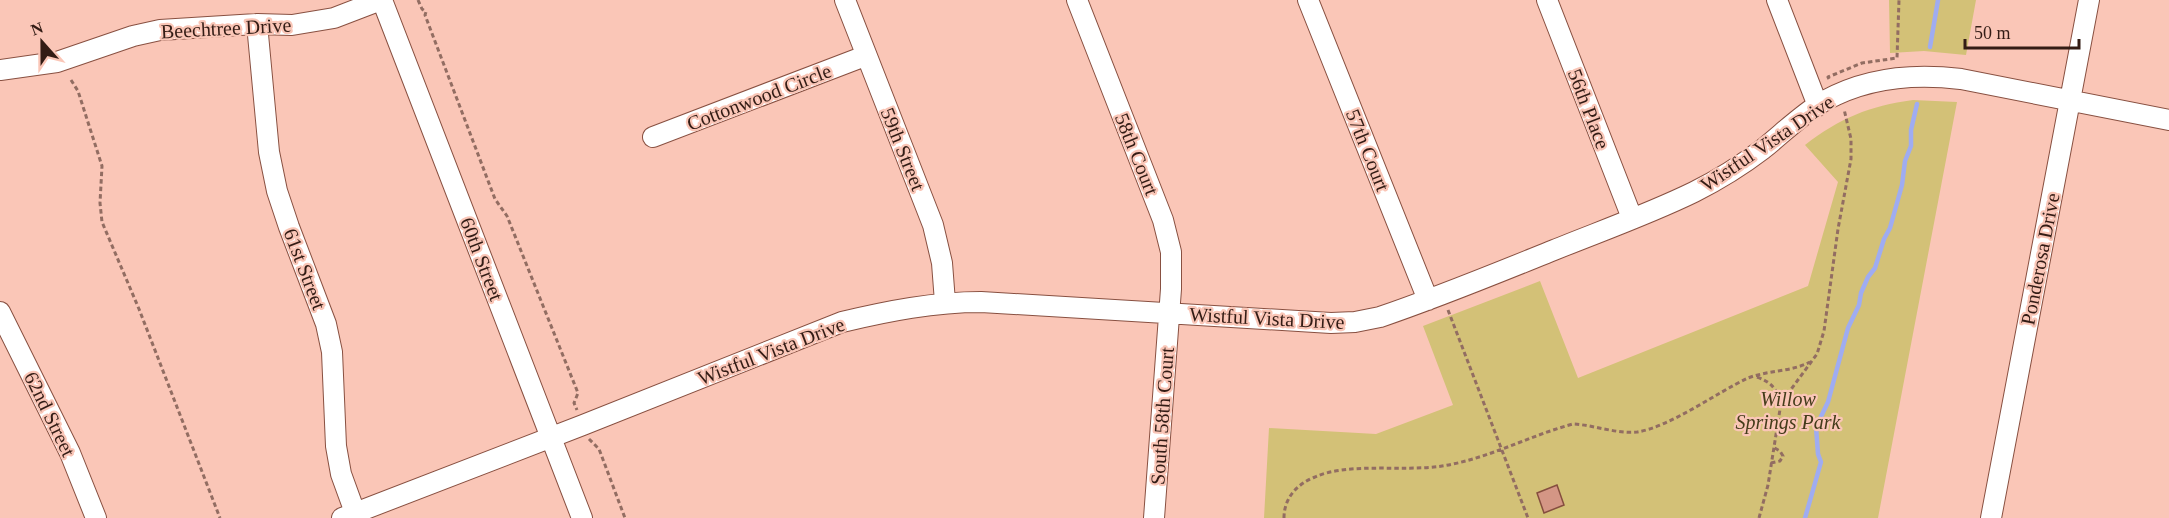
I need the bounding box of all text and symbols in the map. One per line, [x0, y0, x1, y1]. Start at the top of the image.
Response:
north arrow [12, 12, 72, 72]
scale bar [1965, 12, 2079, 50]
street label: Beechtree Drive [160, 14, 292, 42]
text: N [28, 18, 46, 38]
text: 50 m [1974, 23, 2011, 43]
street label: Cottonwood Circle [684, 59, 834, 135]
street label: 56th Place [1564, 66, 1614, 152]
street label: Wistful Vista Drive [1696, 90, 1838, 196]
street label: 59th Street [876, 104, 930, 194]
street label: 57th Court [1342, 106, 1394, 194]
street label: 58th Court [1111, 110, 1163, 198]
street label: Ponderosa Drive [2016, 191, 2064, 327]
street label: 60th Street [456, 214, 508, 304]
street label: 61st Street [279, 225, 331, 313]
street label: Wistful Vista Drive [1189, 303, 1345, 333]
street label: Wistful Vista Drive [695, 313, 848, 389]
street label: South 58th Court [1146, 346, 1178, 485]
street label: 62nd Street [20, 368, 80, 460]
park label: Willow Springs Park [1736, 388, 1842, 434]

